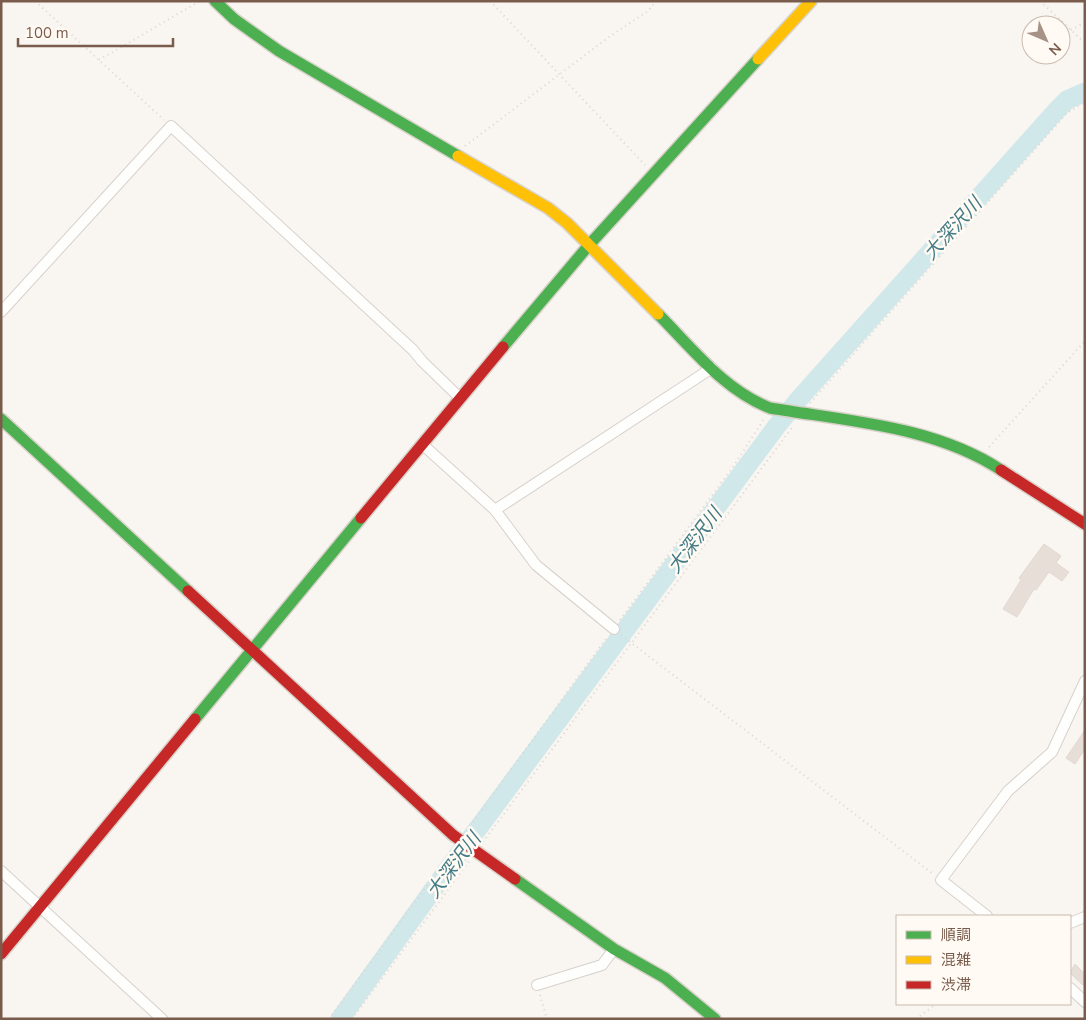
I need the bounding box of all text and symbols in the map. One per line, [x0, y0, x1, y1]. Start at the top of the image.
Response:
scale bar [18, 15, 172, 47]
north arrow [1021, 15, 1071, 65]
text: 100 m [25, 23, 69, 43]
text: N [1044, 38, 1065, 59]
water label: 大深沢川 [918, 190, 989, 266]
water label: 大深沢川 [662, 501, 729, 579]
water label: 大深沢川 [421, 826, 488, 904]
legend [896, 915, 1071, 1005]
text: 順調 [941, 925, 971, 945]
text: 混雑 [941, 950, 971, 970]
text: 渋滞 [941, 975, 971, 995]

